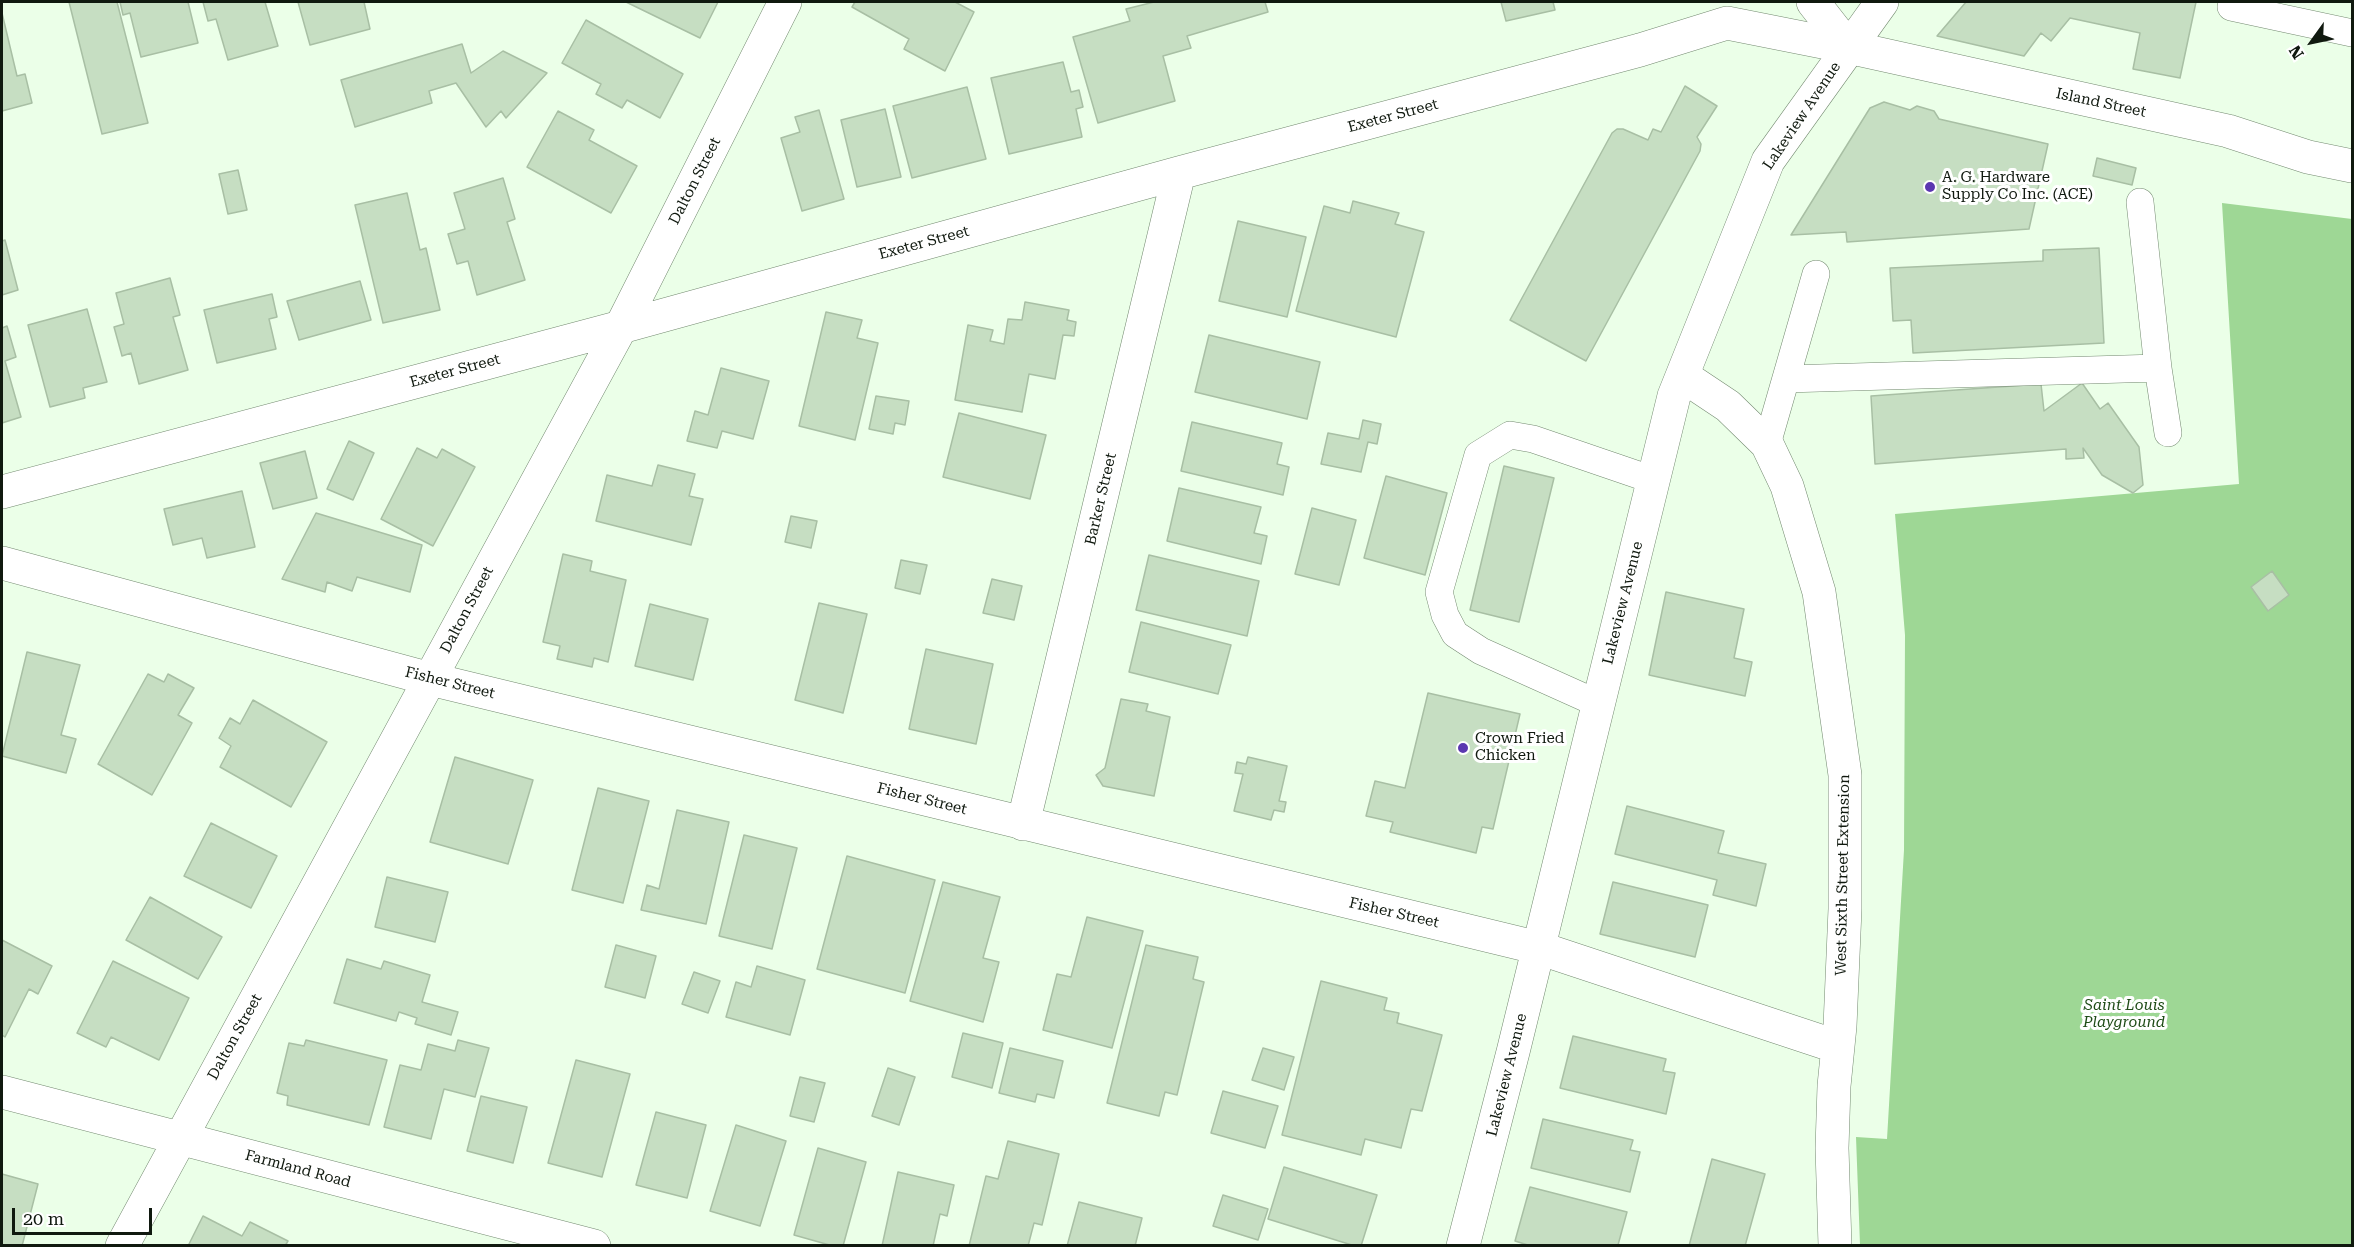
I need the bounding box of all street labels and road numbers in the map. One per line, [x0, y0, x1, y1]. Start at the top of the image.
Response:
street label: Lakeview Avenue [1759, 59, 1845, 173]
street label: Island Street [2054, 85, 2148, 121]
street label: Exeter Street [1346, 95, 1440, 137]
street label: Dalton Street [665, 134, 725, 228]
street label: Exeter Street [877, 222, 971, 264]
street label: Exeter Street [408, 350, 502, 392]
street label: Barker Street [1082, 451, 1120, 547]
street label: Lakeview Avenue [1599, 540, 1647, 666]
street label: Dalton Street [437, 564, 497, 656]
street label: Fisher Street [403, 663, 497, 703]
street label: West Sixth Street Extension [1832, 774, 1854, 976]
street label: Fisher Street [875, 779, 969, 819]
street label: Fisher Street [1347, 894, 1441, 932]
street label: Dalton Street [204, 991, 266, 1083]
street label: Lakeview Avenue [1483, 1012, 1531, 1138]
street label: Farmland Road [243, 1146, 353, 1192]

